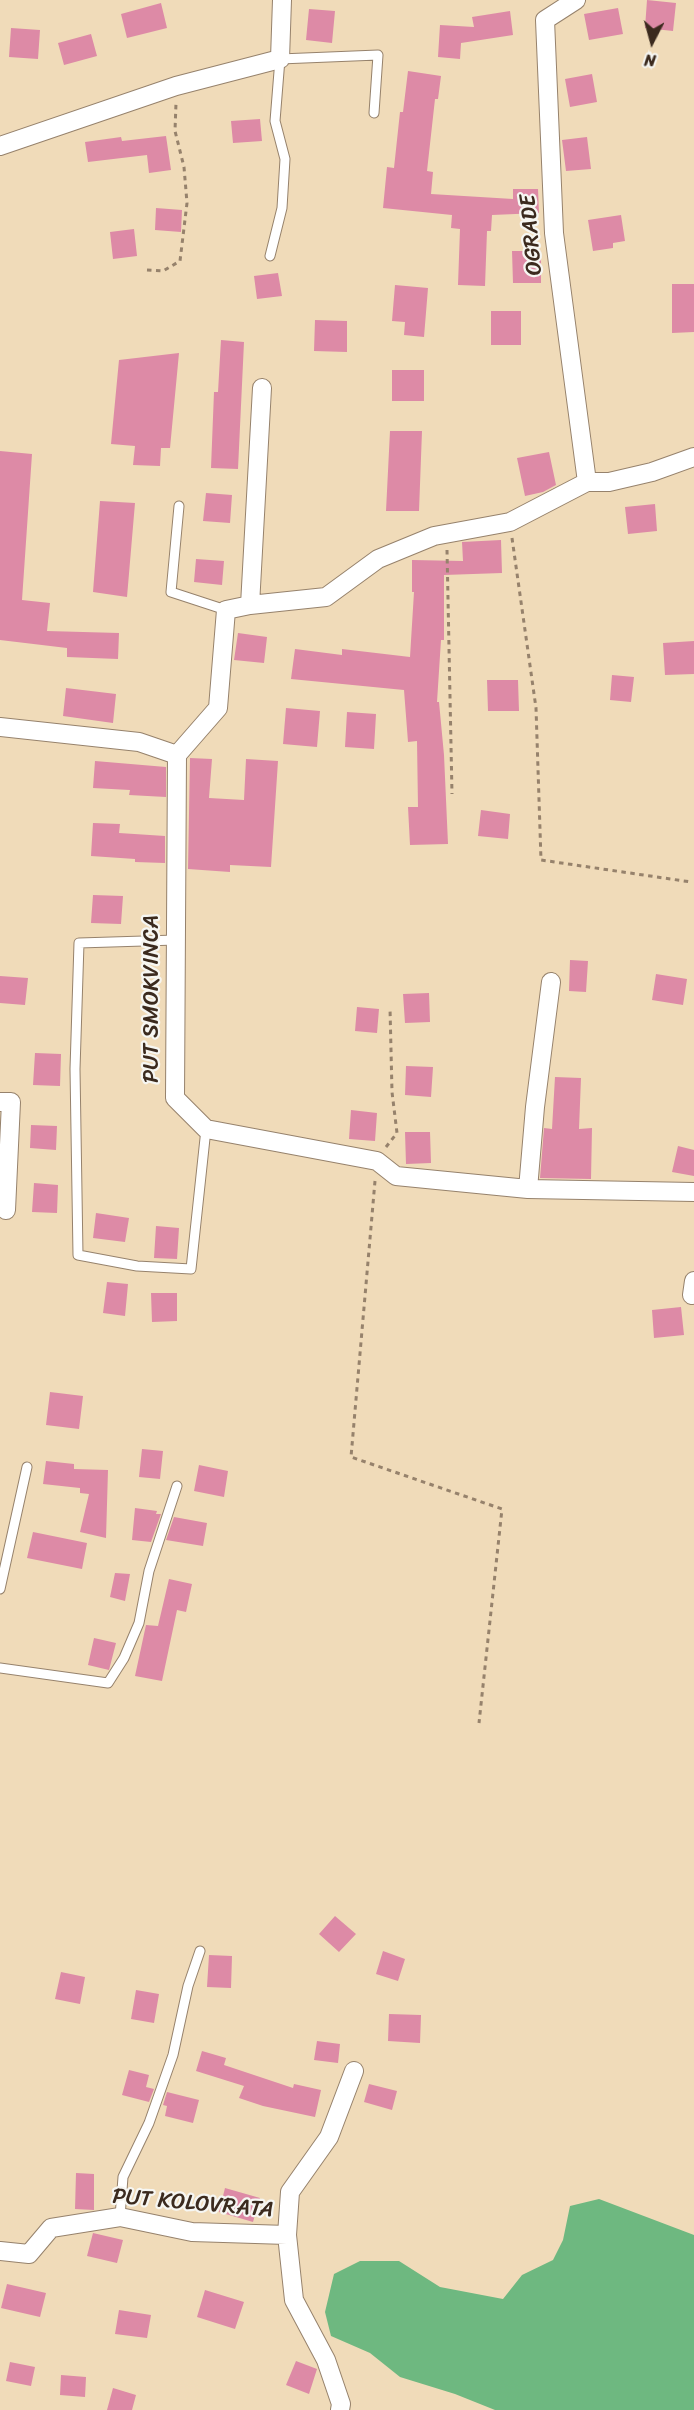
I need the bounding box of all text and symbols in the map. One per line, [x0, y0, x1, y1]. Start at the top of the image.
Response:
north arrow [622, 12, 682, 72]
text: N [643, 45, 657, 75]
street label: OGRADE [515, 194, 549, 276]
street label: PUT SMOKVINCA [139, 915, 165, 1083]
street label: PUT KOLOVRATA [111, 2184, 275, 2224]

